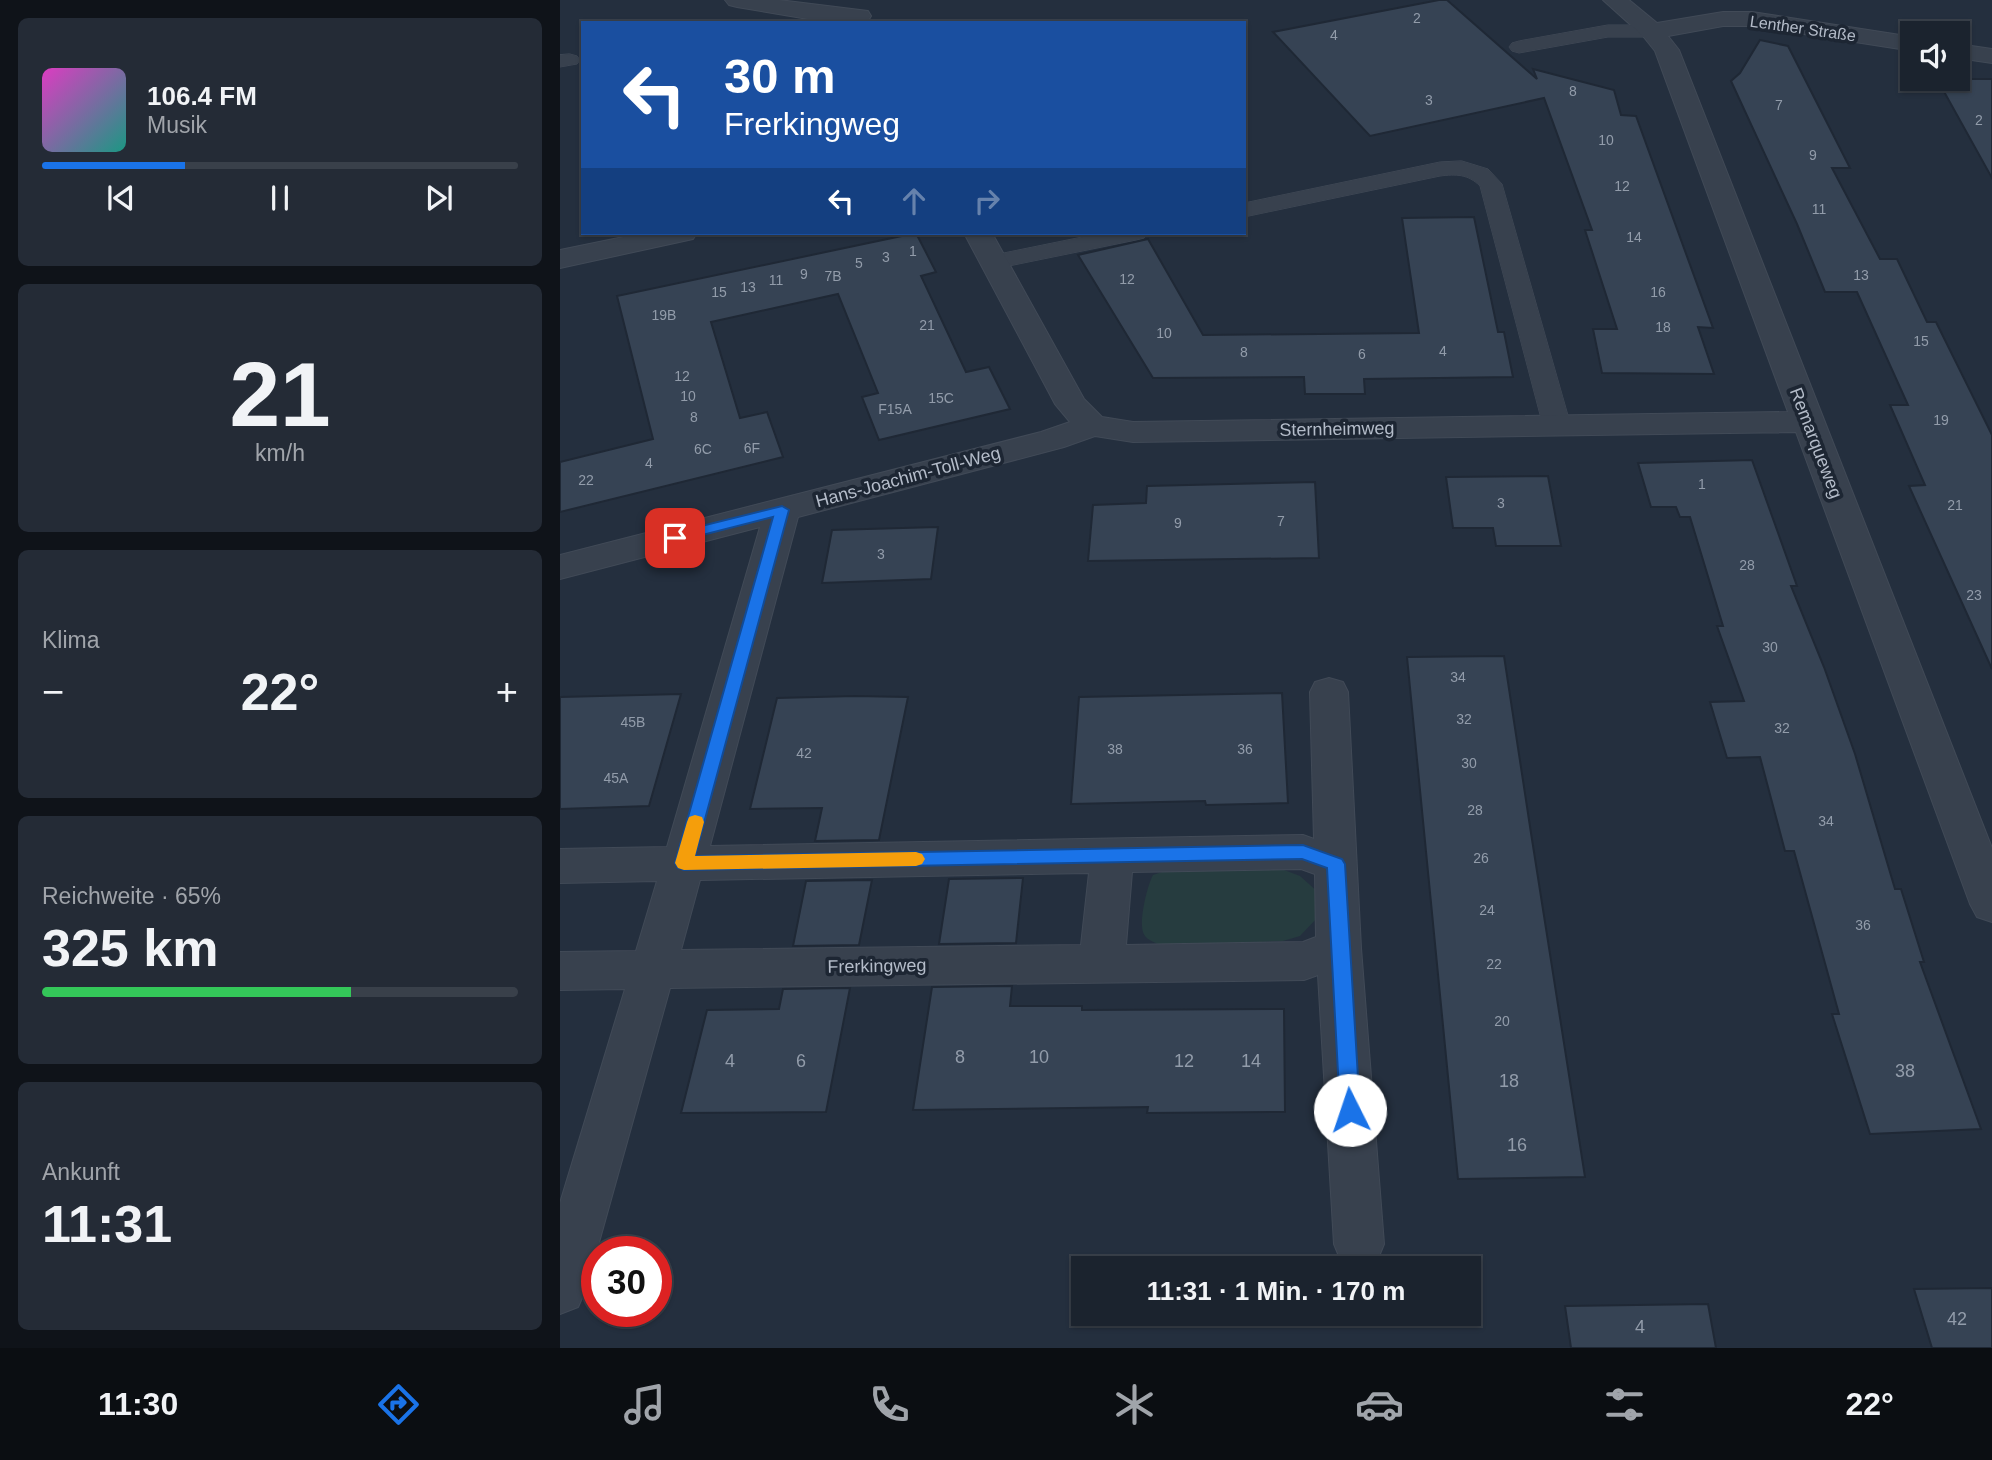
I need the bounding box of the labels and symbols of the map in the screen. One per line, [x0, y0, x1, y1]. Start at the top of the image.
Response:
house number: 2 [1413, 10, 1421, 26]
street label: Lenther Straße [1749, 13, 1857, 44]
house number: 4 [1330, 27, 1338, 43]
house number: 8 [1569, 83, 1577, 99]
house number: 3 [1425, 92, 1433, 108]
house number: 7 [1775, 97, 1783, 113]
house number: 2 [1975, 112, 1983, 128]
house number: 10 [1598, 132, 1614, 148]
house number: 9 [1809, 147, 1817, 163]
house number: 12 [1614, 178, 1630, 194]
house number: 11 [1812, 201, 1826, 217]
house number: 14 [1626, 229, 1642, 245]
house number: 1 [909, 243, 917, 259]
house number: 3 [882, 249, 890, 265]
house number: 5 [855, 255, 863, 271]
house number: 9 [800, 266, 808, 282]
house number: 13 [1853, 267, 1869, 283]
house number: 7B [824, 268, 842, 284]
house number: 12 [1119, 271, 1135, 287]
house number: 11 [769, 272, 783, 288]
house number: 13 [740, 279, 756, 295]
house number: 15 [711, 284, 727, 300]
house number: 16 [1650, 284, 1666, 300]
house number: 19B [652, 307, 676, 323]
house number: 21 [919, 317, 935, 333]
house number: 18 [1655, 319, 1671, 335]
house number: 10 [1156, 325, 1172, 341]
house number: 15 [1913, 333, 1929, 349]
house number: 4 [1439, 343, 1447, 359]
house number: 8 [1240, 344, 1248, 360]
house number: 6 [1358, 346, 1366, 362]
house number: 12 [674, 368, 690, 384]
street label: Remarqueweg [1786, 385, 1846, 501]
house number: 10 [680, 388, 696, 404]
house number: 15C [928, 390, 954, 406]
house number: F15A [878, 401, 912, 417]
house number: 8 [690, 409, 698, 425]
house number: 19 [1933, 412, 1949, 428]
street label: Sternheimweg [1279, 418, 1395, 440]
house number: 6F [744, 440, 760, 456]
house number: 6C [694, 441, 712, 457]
street label: Hans-Joachim-Toll-Weg [813, 443, 1003, 511]
house number: 4 [645, 455, 653, 471]
house number: 22 [578, 472, 594, 488]
house number: 1 [1698, 476, 1706, 492]
house number: 3 [1497, 495, 1505, 511]
house number: 21 [1947, 497, 1963, 513]
pin [645, 508, 705, 568]
house number: 7 [1277, 513, 1285, 529]
house number: 9 [1174, 515, 1182, 531]
house number: 3 [877, 546, 885, 562]
house number: 28 [1739, 557, 1755, 573]
house number: 23 [1966, 587, 1982, 603]
house number: 30 [1762, 639, 1778, 655]
house number: 34 [1450, 669, 1466, 685]
house number: 32 [1456, 711, 1472, 727]
house number: 45B [621, 714, 645, 730]
house number: 32 [1774, 720, 1790, 736]
house number: 38 [1107, 741, 1123, 757]
house number: 36 [1237, 741, 1253, 757]
house number: 42 [796, 745, 812, 761]
house number: 30 [1461, 755, 1477, 771]
house number: 45A [604, 770, 629, 786]
house number: 28 [1467, 802, 1483, 818]
house number: 34 [1818, 813, 1834, 829]
house number: 26 [1473, 850, 1489, 866]
house number: 24 [1479, 902, 1495, 918]
house number: 36 [1855, 917, 1871, 933]
street label: Frerkingweg [827, 955, 927, 977]
house number: 22 [1486, 956, 1502, 972]
house number: 20 [1494, 1013, 1510, 1029]
house number: 8 [955, 1047, 965, 1067]
house number: 10 [1029, 1047, 1049, 1067]
house number: 4 [725, 1051, 735, 1071]
house number: 6 [796, 1051, 806, 1071]
house number: 12 [1174, 1051, 1194, 1071]
house number: 14 [1241, 1051, 1261, 1071]
house number: 38 [1895, 1061, 1915, 1081]
house number: 18 [1499, 1071, 1519, 1091]
position arrow [1313, 1073, 1387, 1147]
house number: 16 [1507, 1135, 1527, 1155]
speed limit sign: 30 [581, 1236, 672, 1327]
house number: 42 [1947, 1309, 1967, 1329]
house number: 4 [1635, 1317, 1645, 1337]

